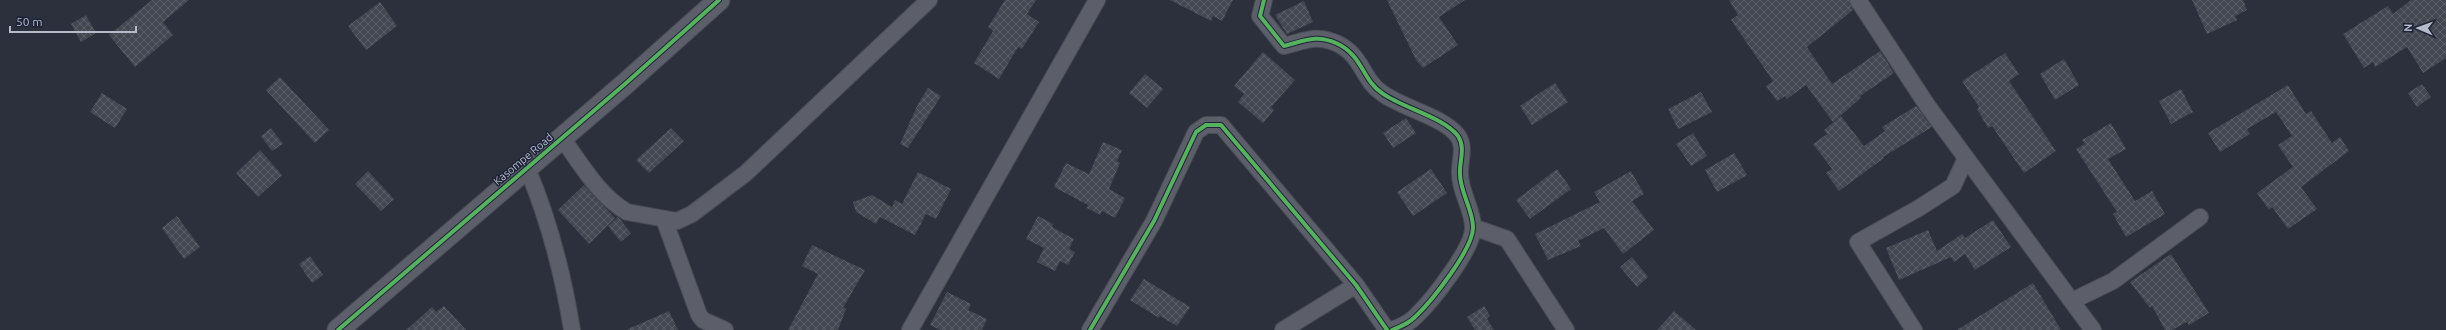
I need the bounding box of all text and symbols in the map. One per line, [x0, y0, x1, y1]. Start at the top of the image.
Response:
scale bar [10, 8, 136, 34]
north arrow [2398, 8, 2438, 48]
text: 50 m [16, 15, 43, 28]
text: N [2402, 23, 2414, 32]
street label: Kasompe Road [491, 131, 555, 187]

